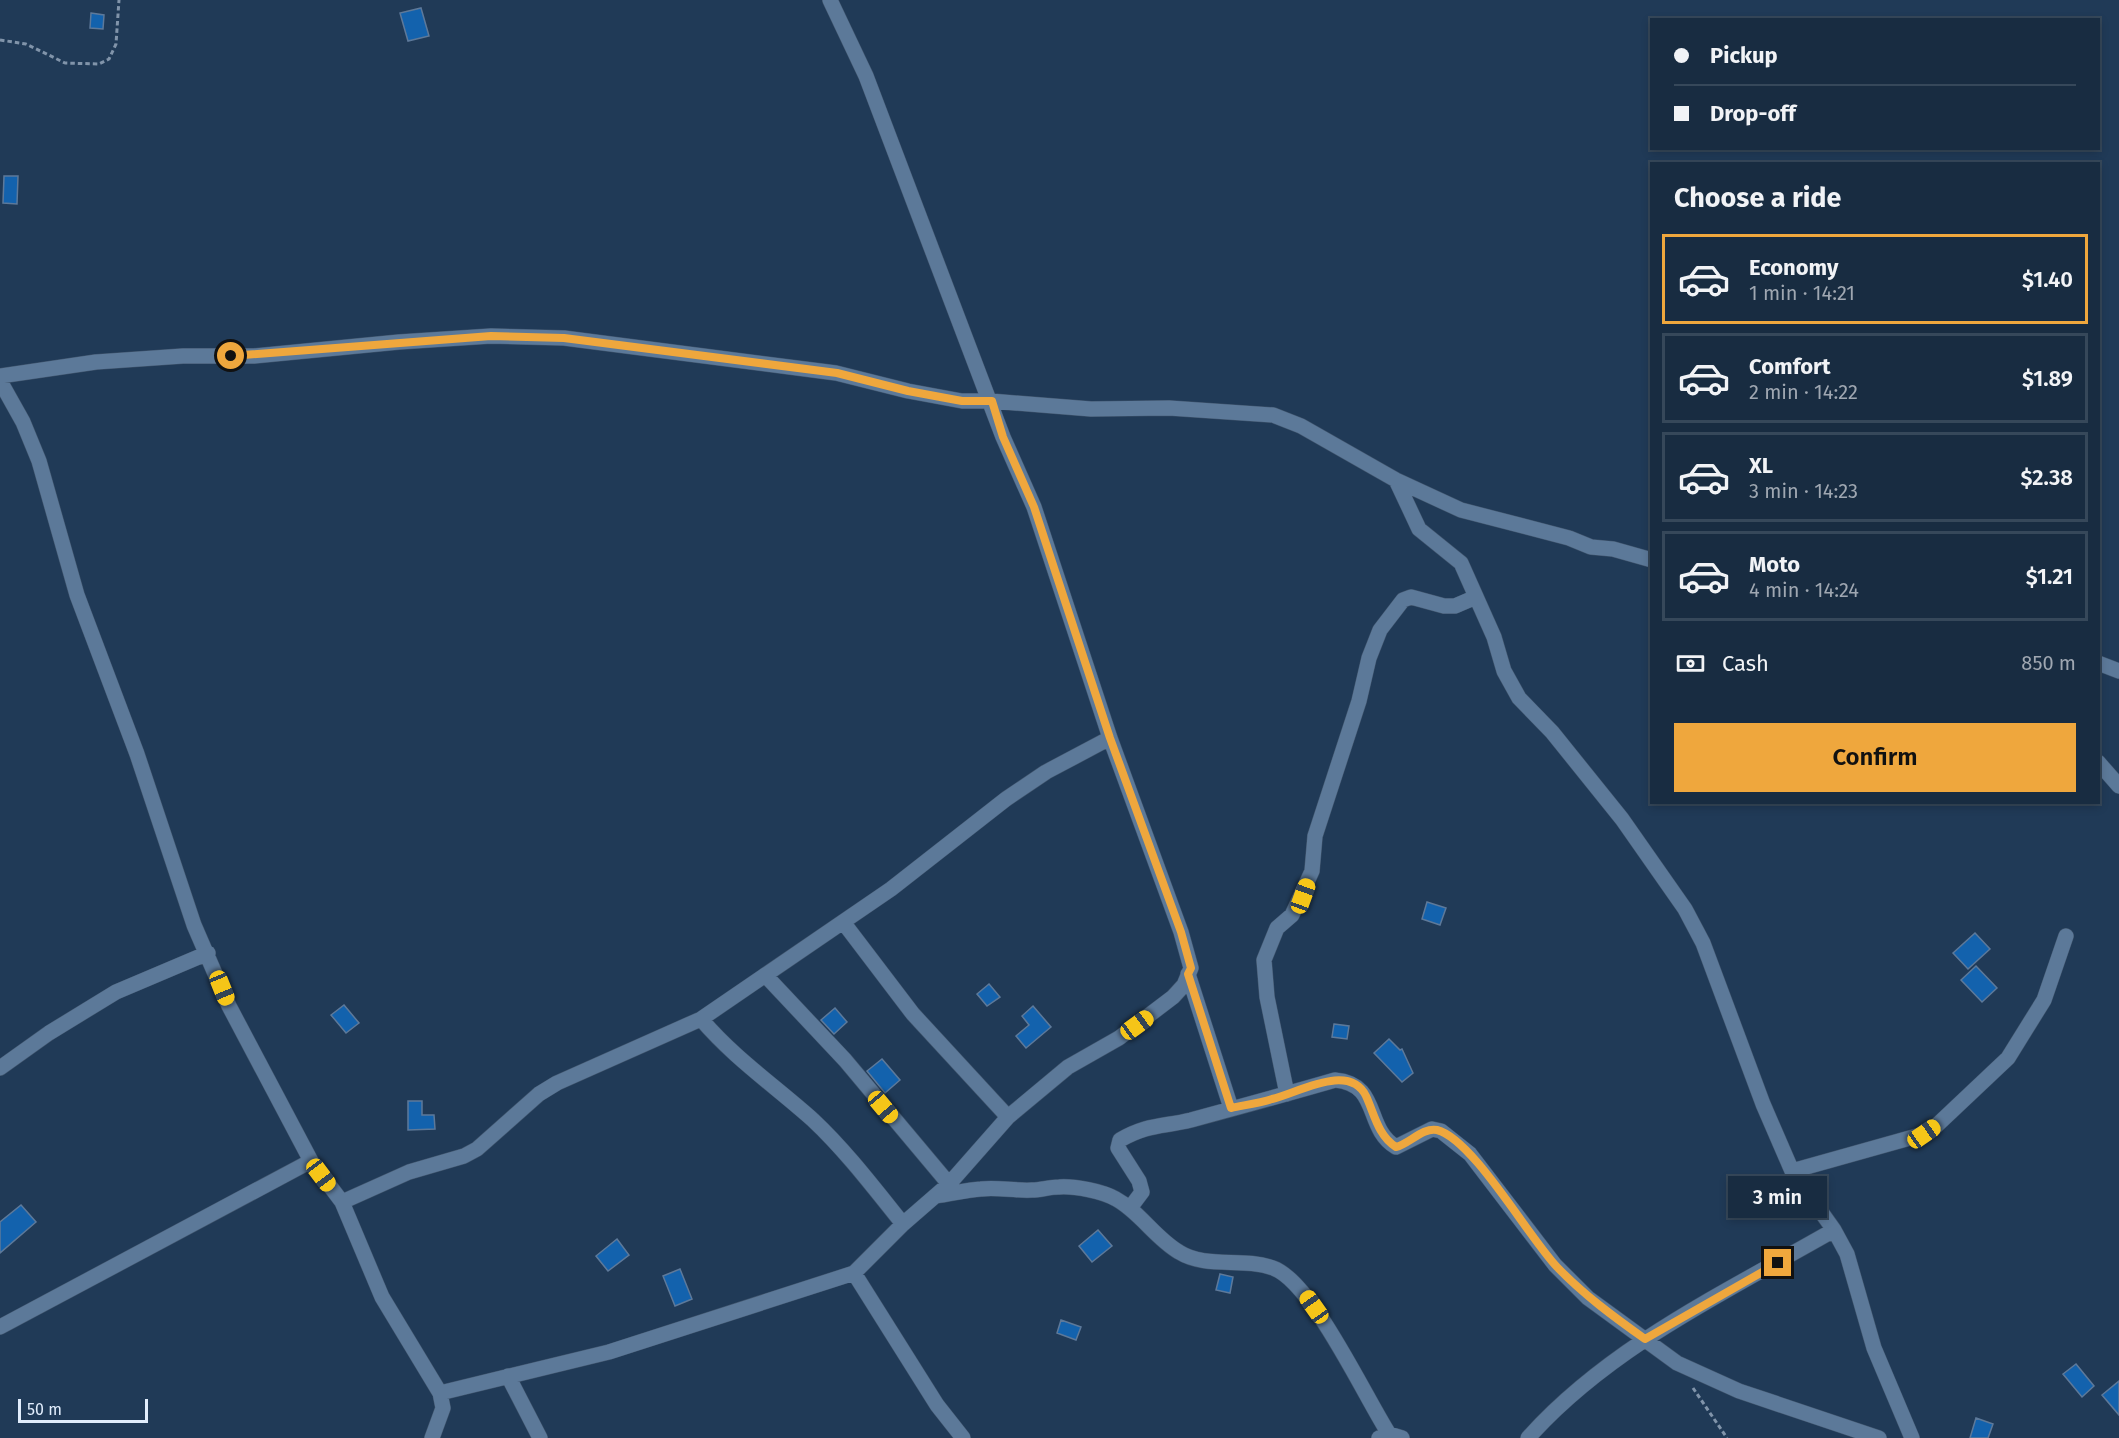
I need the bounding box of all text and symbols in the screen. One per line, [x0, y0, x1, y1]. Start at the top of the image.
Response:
text: Pickup [1710, 42, 1778, 69]
text: Drop-off [1710, 100, 1796, 127]
text: Choose a ride [1674, 182, 1841, 214]
icon: car [1677, 252, 1731, 306]
text: Economy [1749, 254, 1838, 281]
text: $1.40 [2022, 266, 2073, 293]
text: 1 min · 14:21 [1749, 281, 1855, 305]
route start [217, 342, 244, 369]
icon: car [1677, 351, 1731, 405]
text: Comfort [1749, 353, 1830, 380]
text: $1.89 [2022, 365, 2073, 392]
text: 2 min · 14:22 [1749, 380, 1858, 404]
icon: car [1677, 450, 1731, 504]
text: XL [1749, 452, 1773, 479]
text: $2.38 [2020, 464, 2073, 491]
text: 3 min · 14:23 [1749, 479, 1858, 503]
icon: car [1677, 549, 1731, 603]
text: Moto [1749, 551, 1800, 578]
text: $1.21 [2026, 563, 2073, 590]
text: 4 min · 14:24 [1749, 578, 1859, 602]
icon: cash [1674, 647, 1707, 680]
text: Cash [1722, 650, 1769, 677]
text: 850 m [2021, 651, 2076, 675]
button: Confirm [1674, 723, 2076, 792]
car [1288, 876, 1318, 916]
car [207, 968, 237, 1008]
car [1117, 1007, 1157, 1043]
car [865, 1087, 901, 1127]
car [1904, 1116, 1944, 1152]
car [303, 1155, 339, 1195]
callout: 3 min [1728, 1176, 1828, 1218]
text: 3 min [1753, 1185, 1802, 1209]
route end [1764, 1249, 1791, 1276]
car [1296, 1287, 1332, 1327]
scale bar [18, 1396, 148, 1424]
text: 50 m [27, 1400, 62, 1419]

